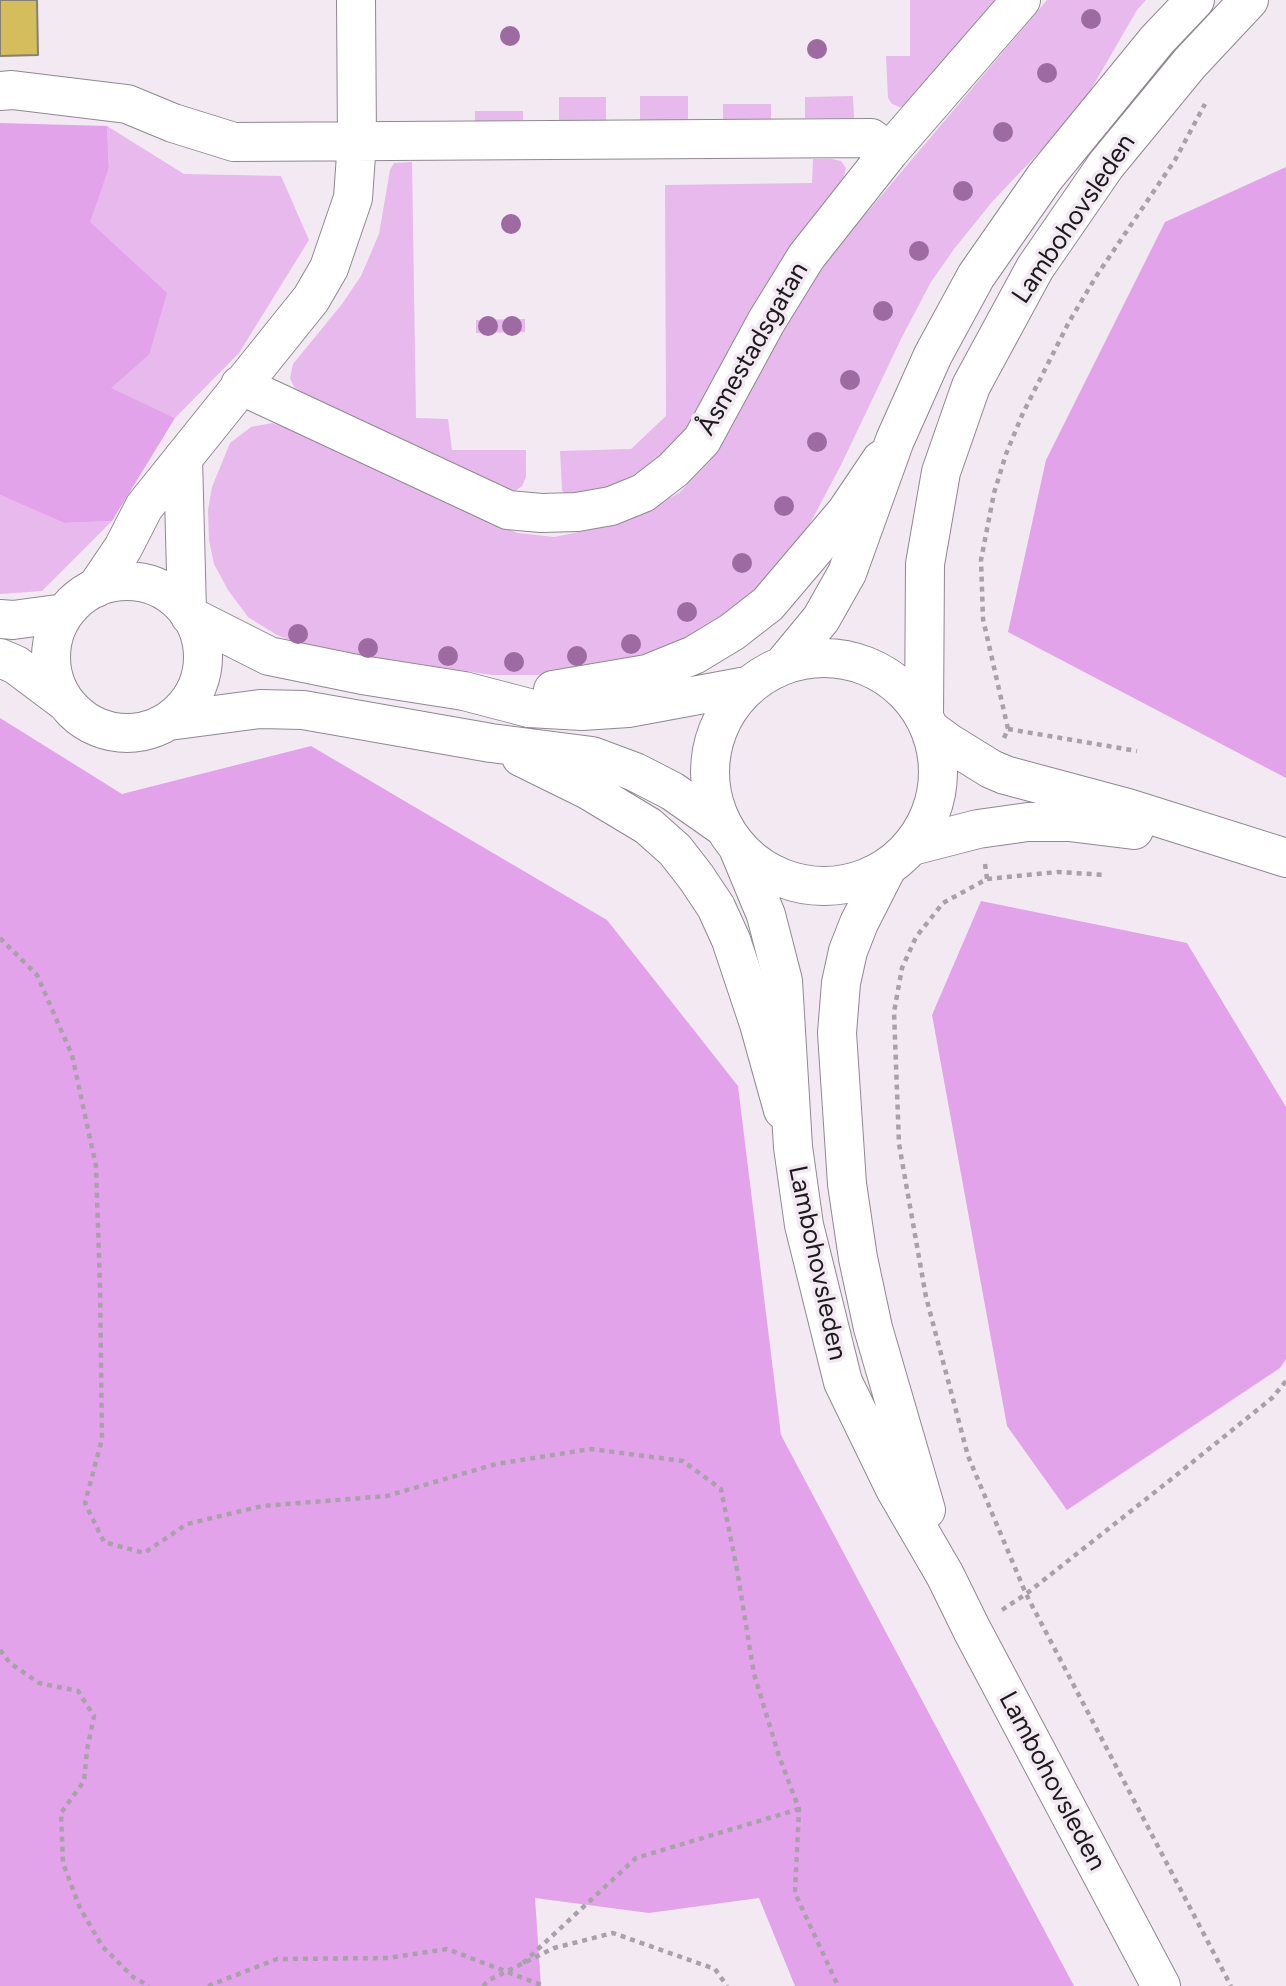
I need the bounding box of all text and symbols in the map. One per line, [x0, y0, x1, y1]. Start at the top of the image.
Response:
street label: Lambohovsleden [1006, 128, 1142, 310]
street label: Åsmestadsgatan [691, 257, 815, 441]
street label: Lambohovsleden [781, 1163, 853, 1363]
street label: Lambohovsleden [992, 1686, 1112, 1876]

